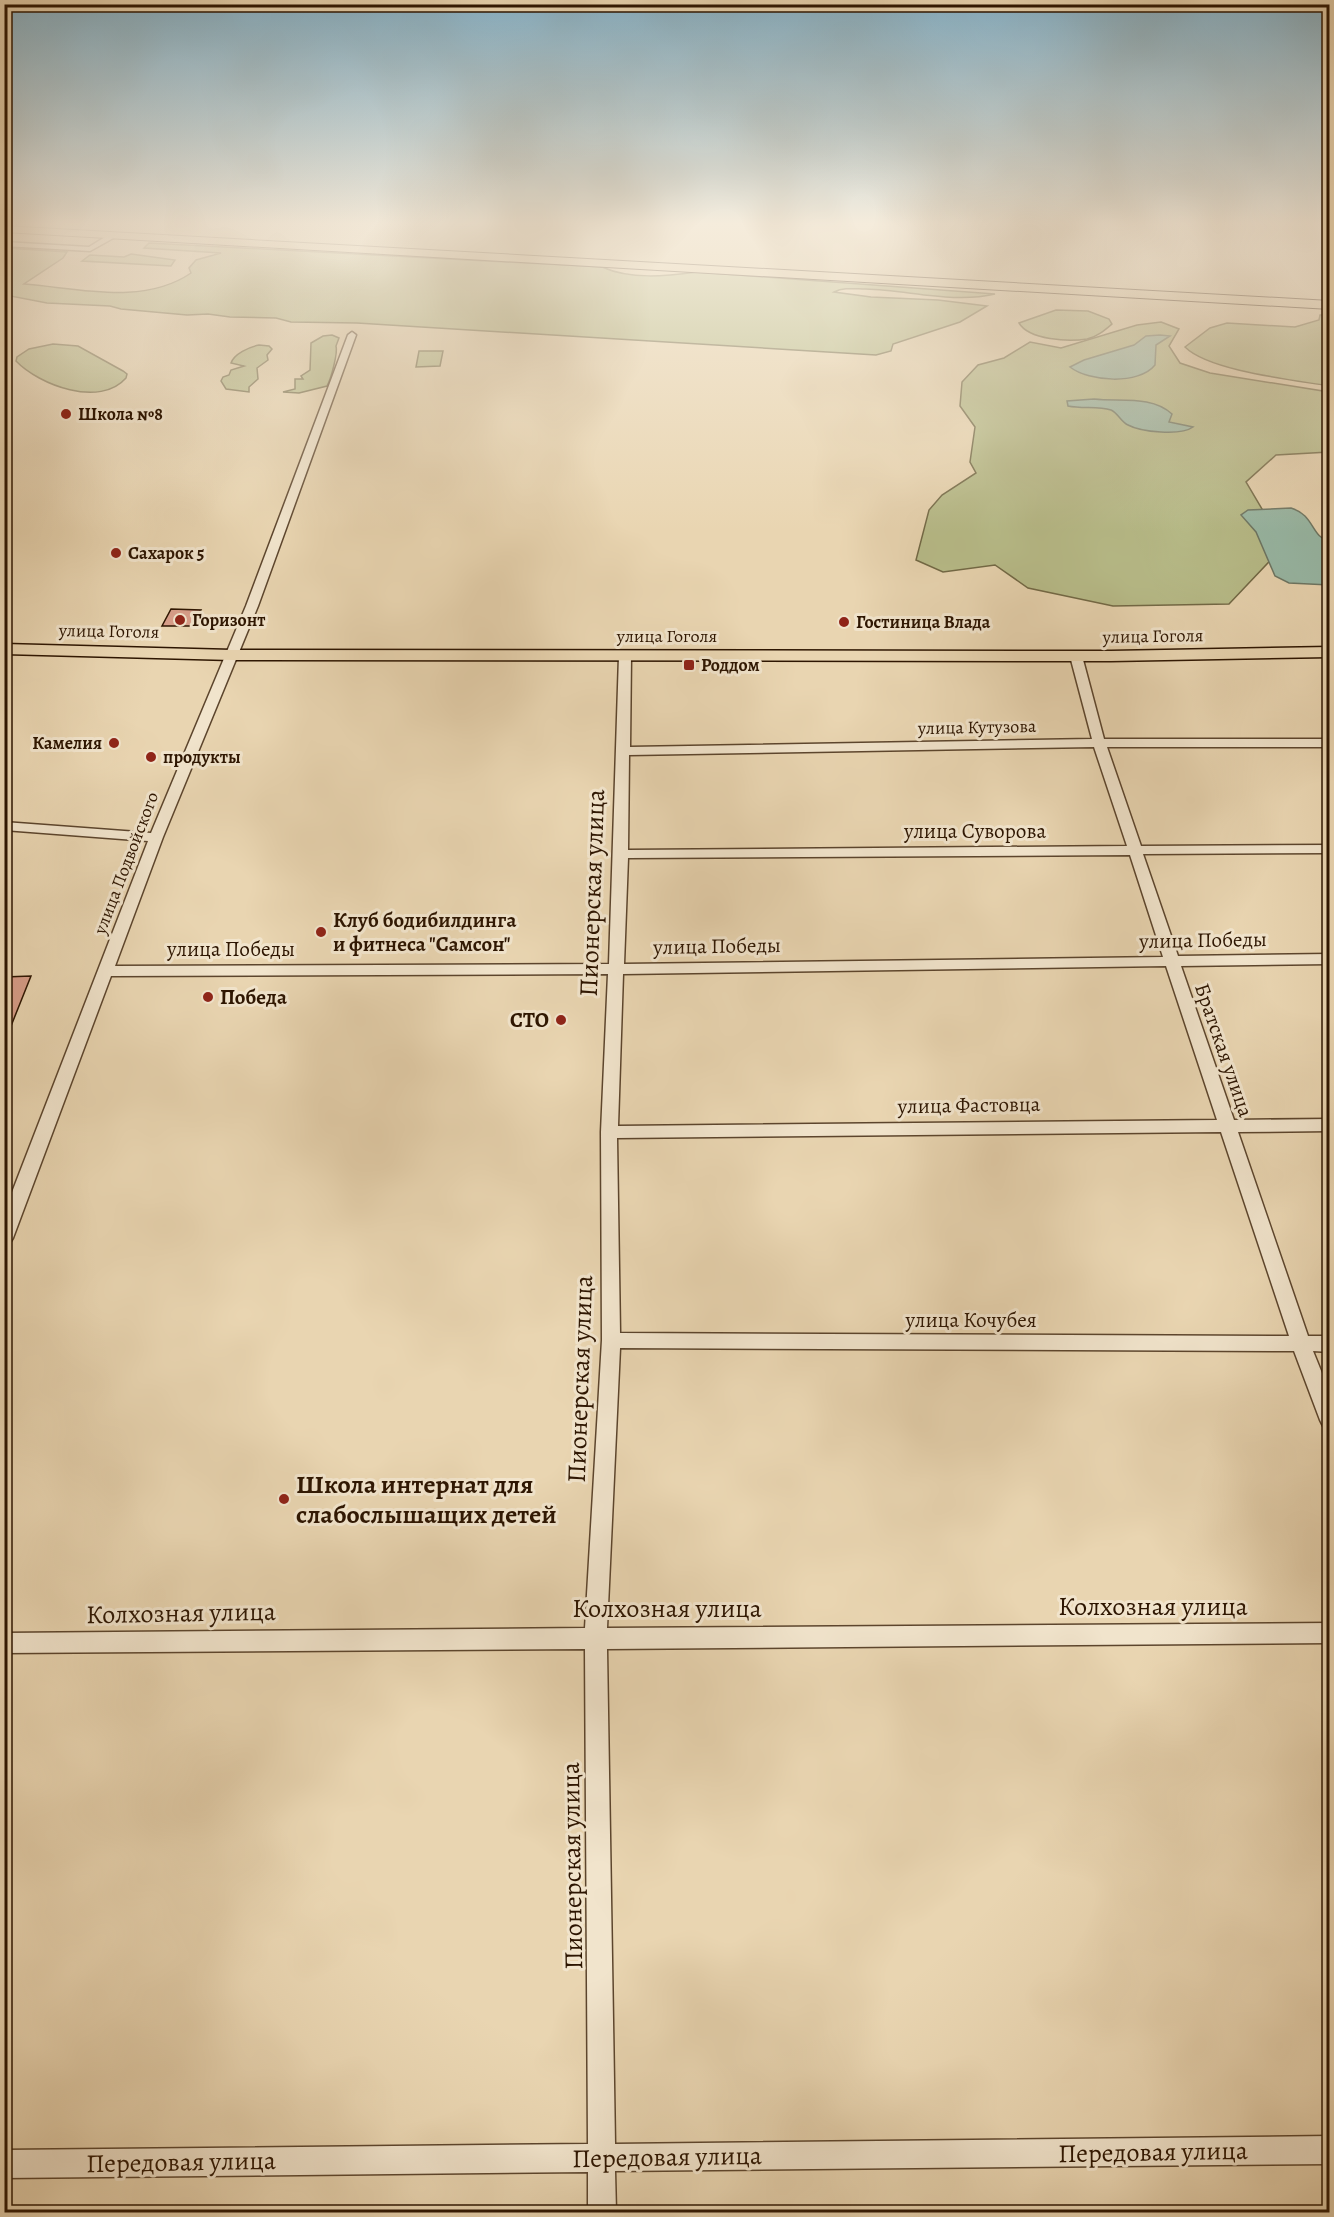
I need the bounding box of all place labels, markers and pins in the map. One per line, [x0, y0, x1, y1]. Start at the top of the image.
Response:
place label: Школа №8 [78, 402, 163, 426]
marker: Школа №8 [59, 407, 73, 421]
place label: Сахарок 5 [128, 541, 205, 565]
marker: Сахарок 5 [109, 546, 123, 560]
place label: Горизонт [192, 608, 266, 632]
place label: Гостиница Влада [856, 610, 991, 634]
marker: Горизонт [173, 613, 187, 627]
marker: Гостиница Влада [837, 615, 851, 629]
place label: Роддом [701, 653, 760, 677]
marker: Роддом [682, 658, 696, 672]
place label: Камелия [32, 731, 102, 755]
marker: Камелия [107, 736, 121, 750]
place label: продукты [163, 745, 241, 769]
marker: продукты [144, 750, 158, 764]
place label: Клуб бодибилдинга и фитнеса "Самсон" [333, 906, 516, 958]
marker: Клуб бодибилдинга и фитнеса "Самсон" [314, 925, 328, 939]
place label: Победа [220, 983, 287, 1011]
marker: Победа [201, 990, 215, 1004]
place label: СТО [510, 1006, 549, 1034]
marker: СТО [554, 1013, 568, 1027]
place label: Школа интернат для слабослышащих детей [296, 1467, 557, 1532]
marker: Школа интернат для слабослышащих детей [277, 1492, 291, 1506]

